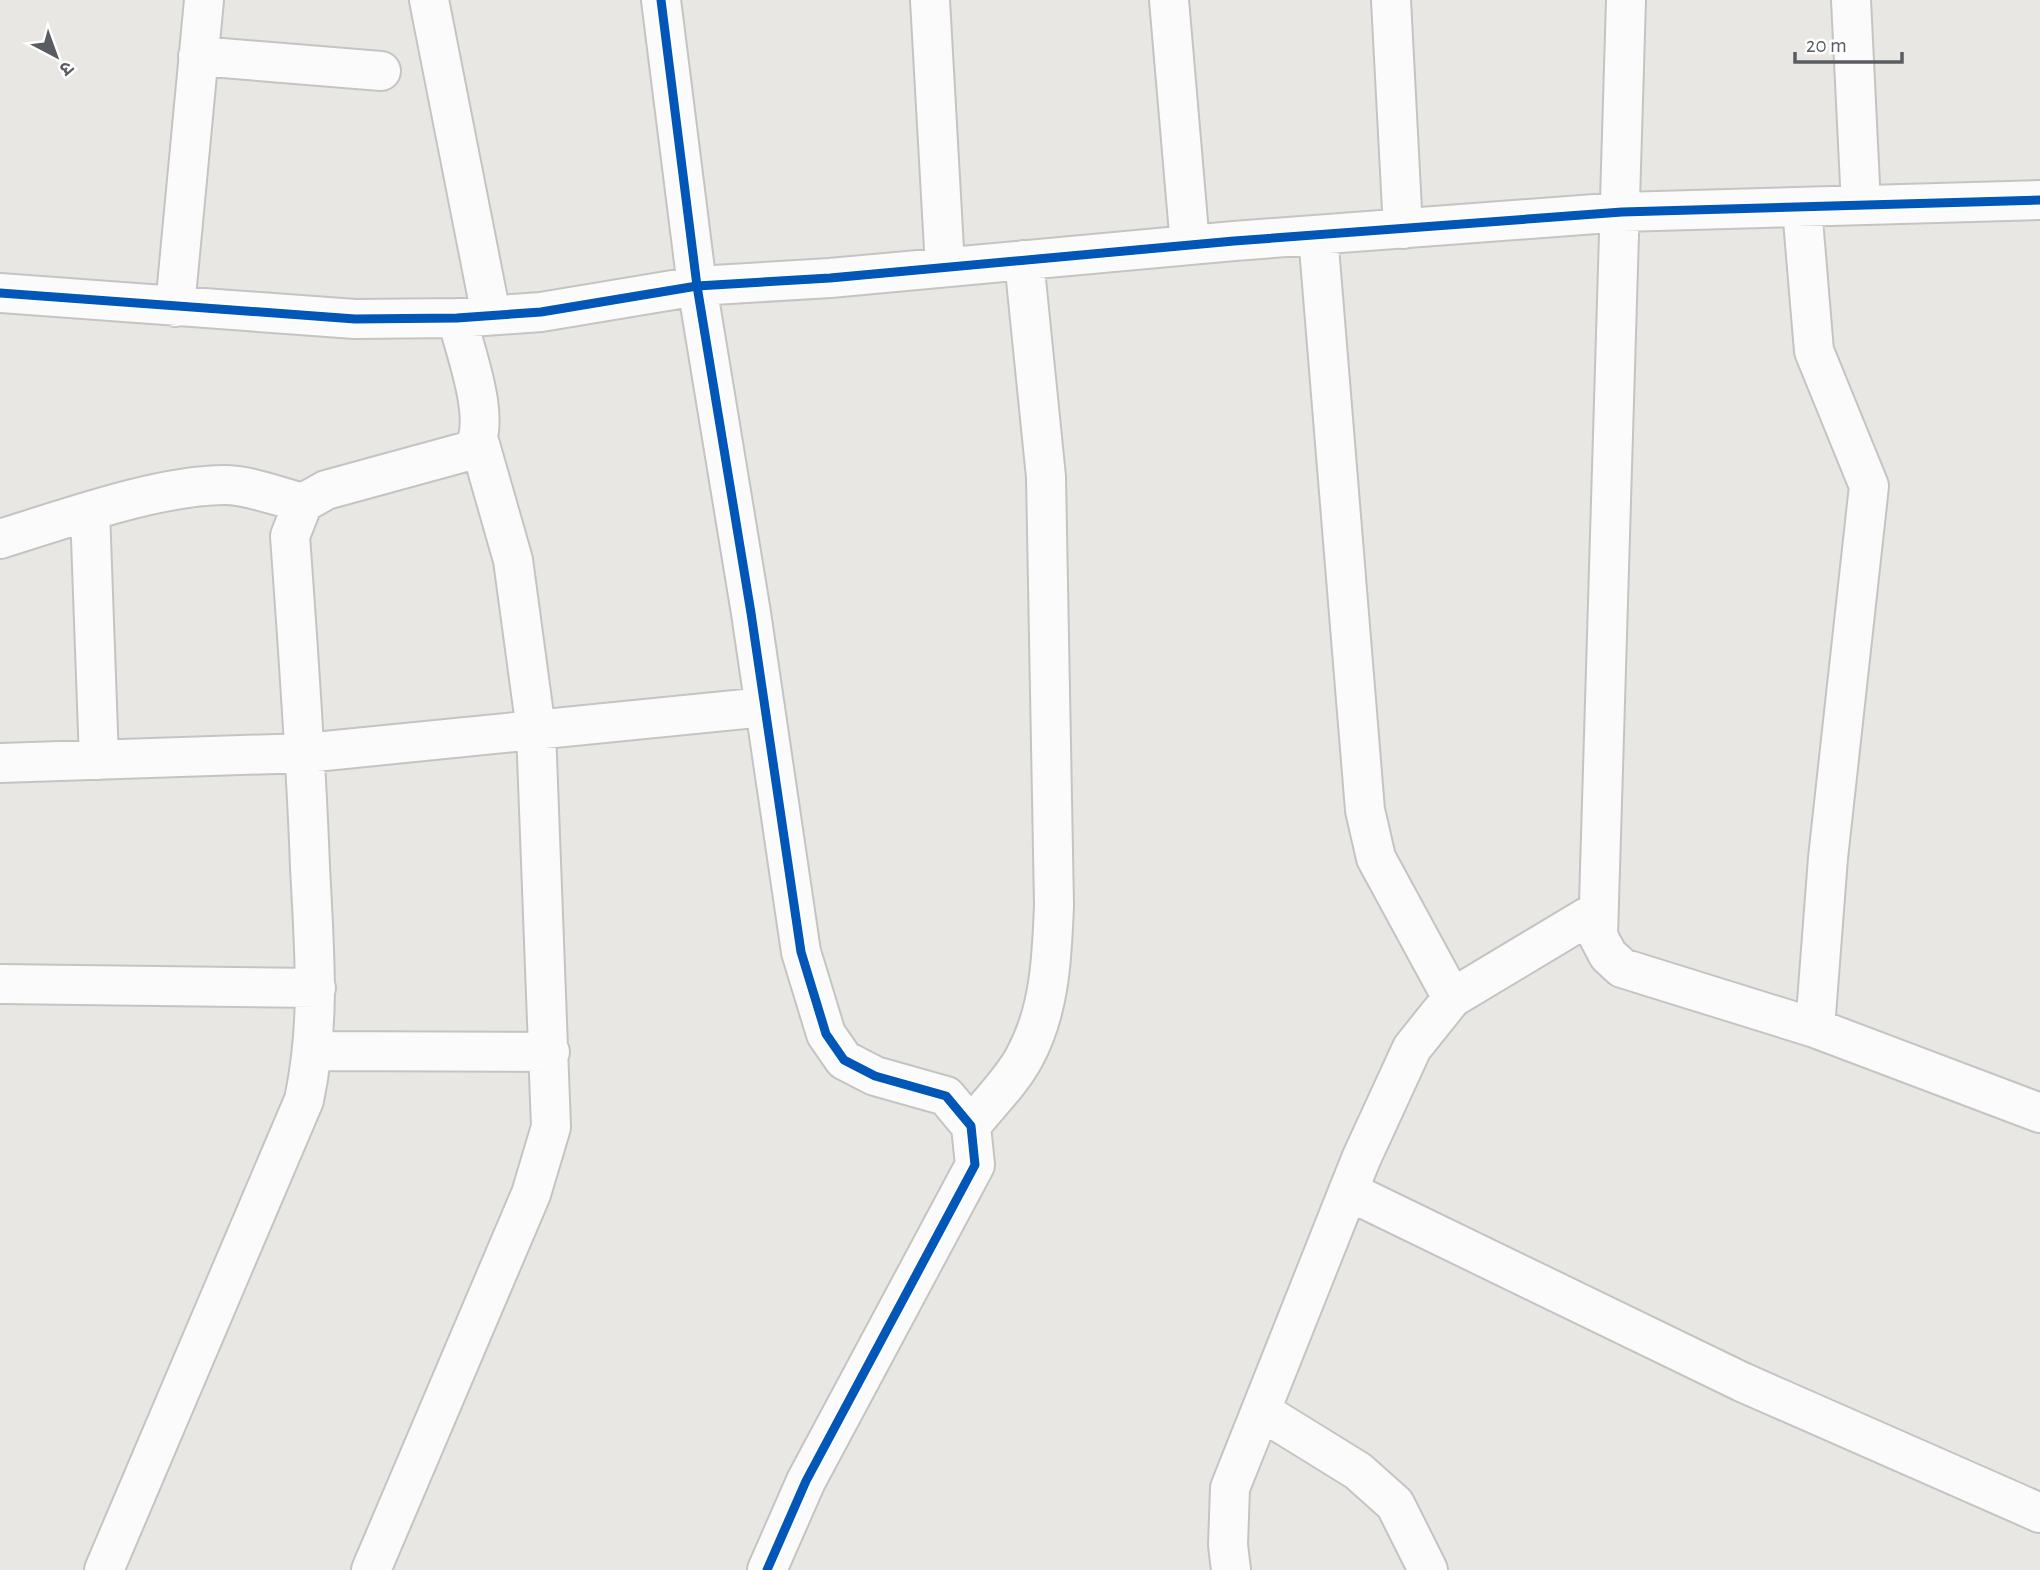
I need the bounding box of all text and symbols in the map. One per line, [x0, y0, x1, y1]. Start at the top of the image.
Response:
north arrow [21, 21, 91, 91]
scale bar [1795, 21, 1902, 65]
text: 20 m [1806, 35, 1847, 56]
text: उ [55, 57, 77, 79]

